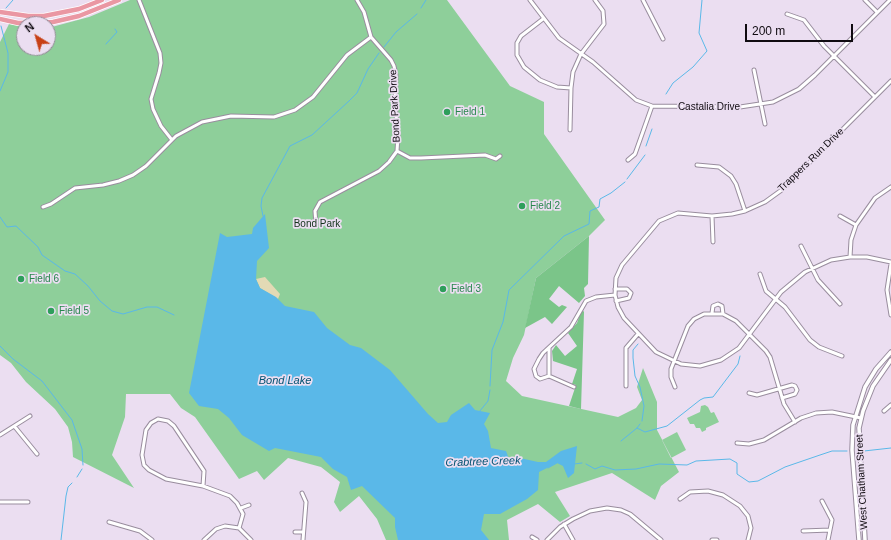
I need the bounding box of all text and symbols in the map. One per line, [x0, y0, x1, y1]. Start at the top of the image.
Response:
north arrow [16, 16, 56, 56]
scale bar [747, 16, 855, 42]
text: N [23, 20, 36, 34]
text: 200 m [752, 24, 785, 38]
street label: Bond Park Drive [387, 69, 403, 143]
street label: Castalia Drive [678, 101, 740, 113]
place label: Field 1 [455, 106, 485, 118]
marker: Field 1 [442, 107, 452, 117]
street label: Trappers Run Drive [776, 126, 846, 194]
place label: Field 2 [530, 200, 560, 212]
marker: Field 2 [517, 201, 527, 211]
park label: Bond Park [294, 218, 340, 230]
place label: Field 6 [29, 273, 59, 285]
marker: Field 6 [16, 274, 26, 284]
place label: Field 3 [451, 283, 481, 295]
marker: Field 3 [438, 284, 448, 294]
place label: Field 5 [59, 305, 89, 317]
marker: Field 5 [46, 306, 56, 316]
water label: Bond Lake [259, 374, 311, 388]
street label: West Chatham Street [854, 434, 870, 530]
water label: Crabtree Creek [445, 454, 521, 470]

